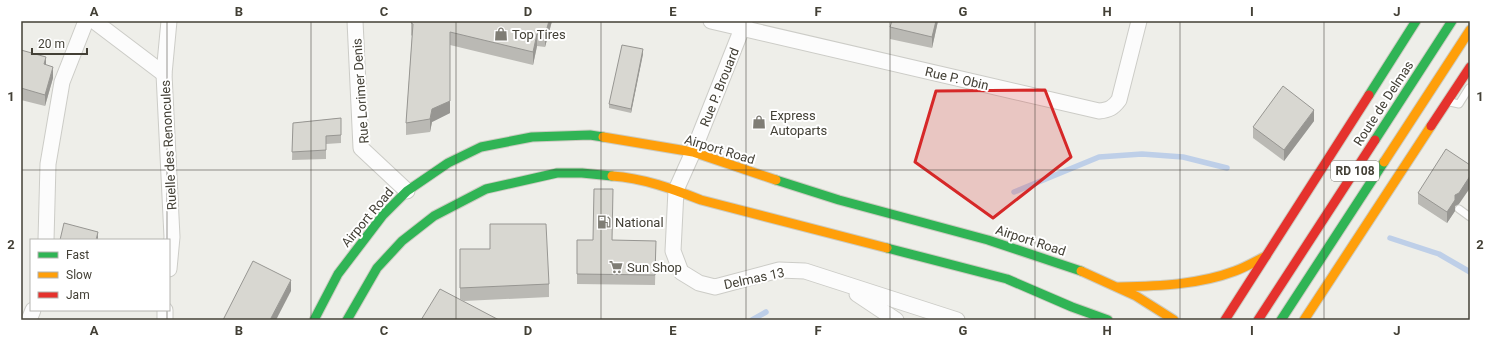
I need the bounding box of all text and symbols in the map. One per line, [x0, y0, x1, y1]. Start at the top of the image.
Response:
text: A [90, 4, 99, 19]
text: B [235, 4, 243, 19]
text: C [380, 4, 389, 19]
text: D [524, 4, 532, 19]
text: E [669, 4, 677, 19]
text: F [814, 4, 822, 19]
text: G [959, 4, 968, 19]
text: H [1102, 4, 1112, 19]
text: I [1250, 4, 1254, 19]
text: J [1393, 4, 1401, 19]
shop icon: Top Tires [493, 26, 509, 42]
place label: Top Tires [512, 27, 566, 42]
scale bar [32, 30, 87, 56]
text: 20 m [38, 37, 65, 51]
street label: Rue Lorimer Denis [349, 37, 372, 144]
street label: Rue P. Brouard [697, 46, 742, 129]
street label: Route de Delmas [1350, 58, 1417, 149]
street label: Rue P. Obin [924, 64, 990, 93]
street label: Ruelle des Renoncules [158, 79, 179, 210]
text: 1 [7, 89, 15, 104]
text: 1 [1476, 89, 1484, 104]
place label: Express Autoparts [770, 108, 827, 138]
shop icon: Express Autoparts [751, 114, 767, 130]
street label: Airport Road [683, 132, 757, 167]
road number: RD 108 [1331, 161, 1379, 181]
street label: Airport Road [338, 185, 397, 250]
fuel station icon: National [596, 214, 612, 230]
place label: National [615, 215, 664, 230]
street label: Airport Road [994, 222, 1068, 259]
text: 2 [7, 237, 15, 252]
text: 2 [1476, 237, 1484, 252]
legend [30, 239, 170, 311]
text: Fast [66, 248, 89, 262]
supermarket icon: Sun Shop [608, 259, 624, 275]
place label: Sun Shop [627, 260, 682, 275]
street label: Delmas 13 [722, 265, 786, 292]
text: Slow [66, 268, 92, 282]
text: Jam [66, 288, 90, 302]
text: A [90, 323, 99, 338]
text: B [235, 323, 243, 338]
text: C [380, 323, 389, 338]
text: D [524, 323, 532, 338]
text: E [669, 323, 677, 338]
text: F [814, 323, 822, 338]
text: G [959, 323, 968, 338]
text: H [1102, 323, 1112, 338]
text: I [1250, 323, 1254, 338]
text: J [1393, 323, 1401, 338]

